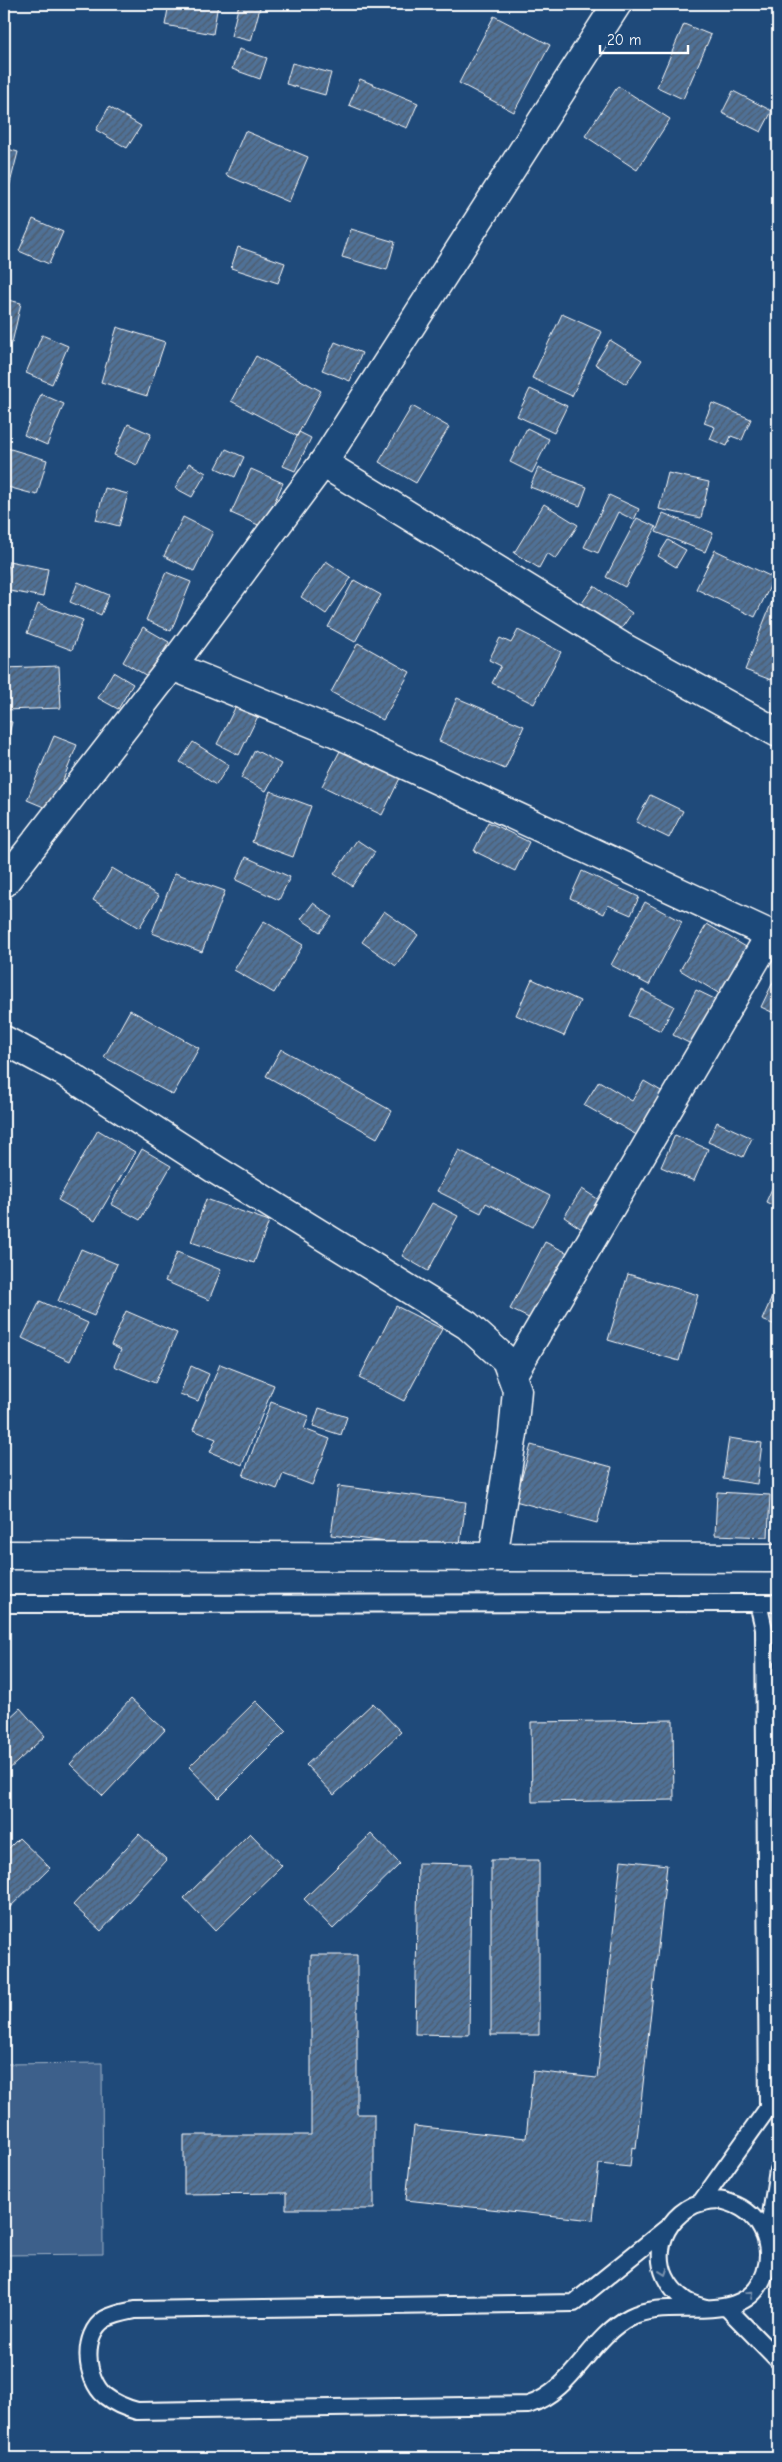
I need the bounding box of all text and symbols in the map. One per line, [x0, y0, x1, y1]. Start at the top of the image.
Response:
scale bar [600, 22, 687, 54]
text: 20 m [607, 31, 641, 49]
one-way arrow [658, 2267, 668, 2276]
one-way arrow [745, 2291, 754, 2300]

